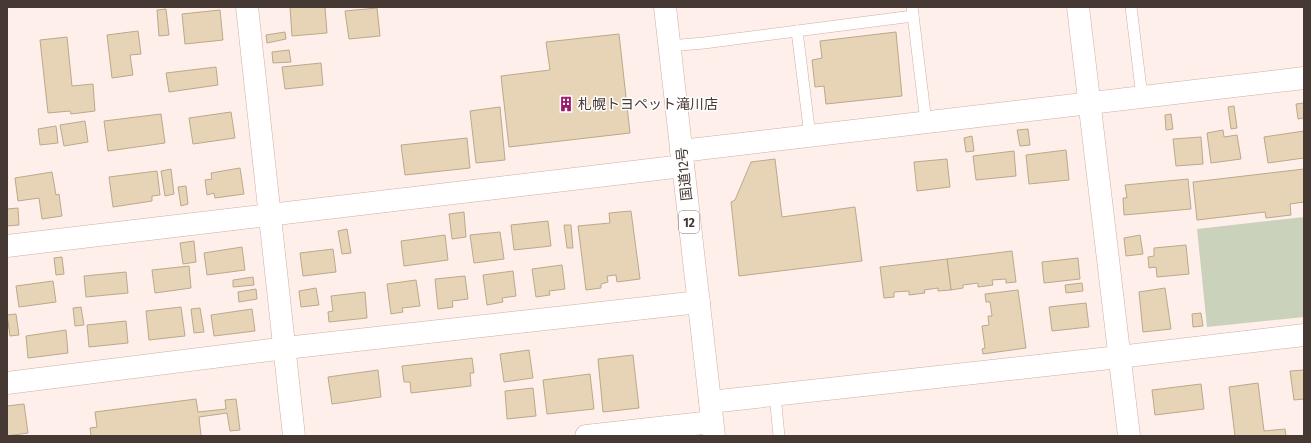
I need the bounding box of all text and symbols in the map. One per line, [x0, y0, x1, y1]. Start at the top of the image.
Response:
building icon: 札幌トヨペット滝川店 [557, 95, 575, 113]
place label: 札幌トヨペット滝川店 [578, 96, 718, 113]
street label: 国道12号 [673, 146, 696, 202]
road number: 12 [679, 211, 699, 233]

